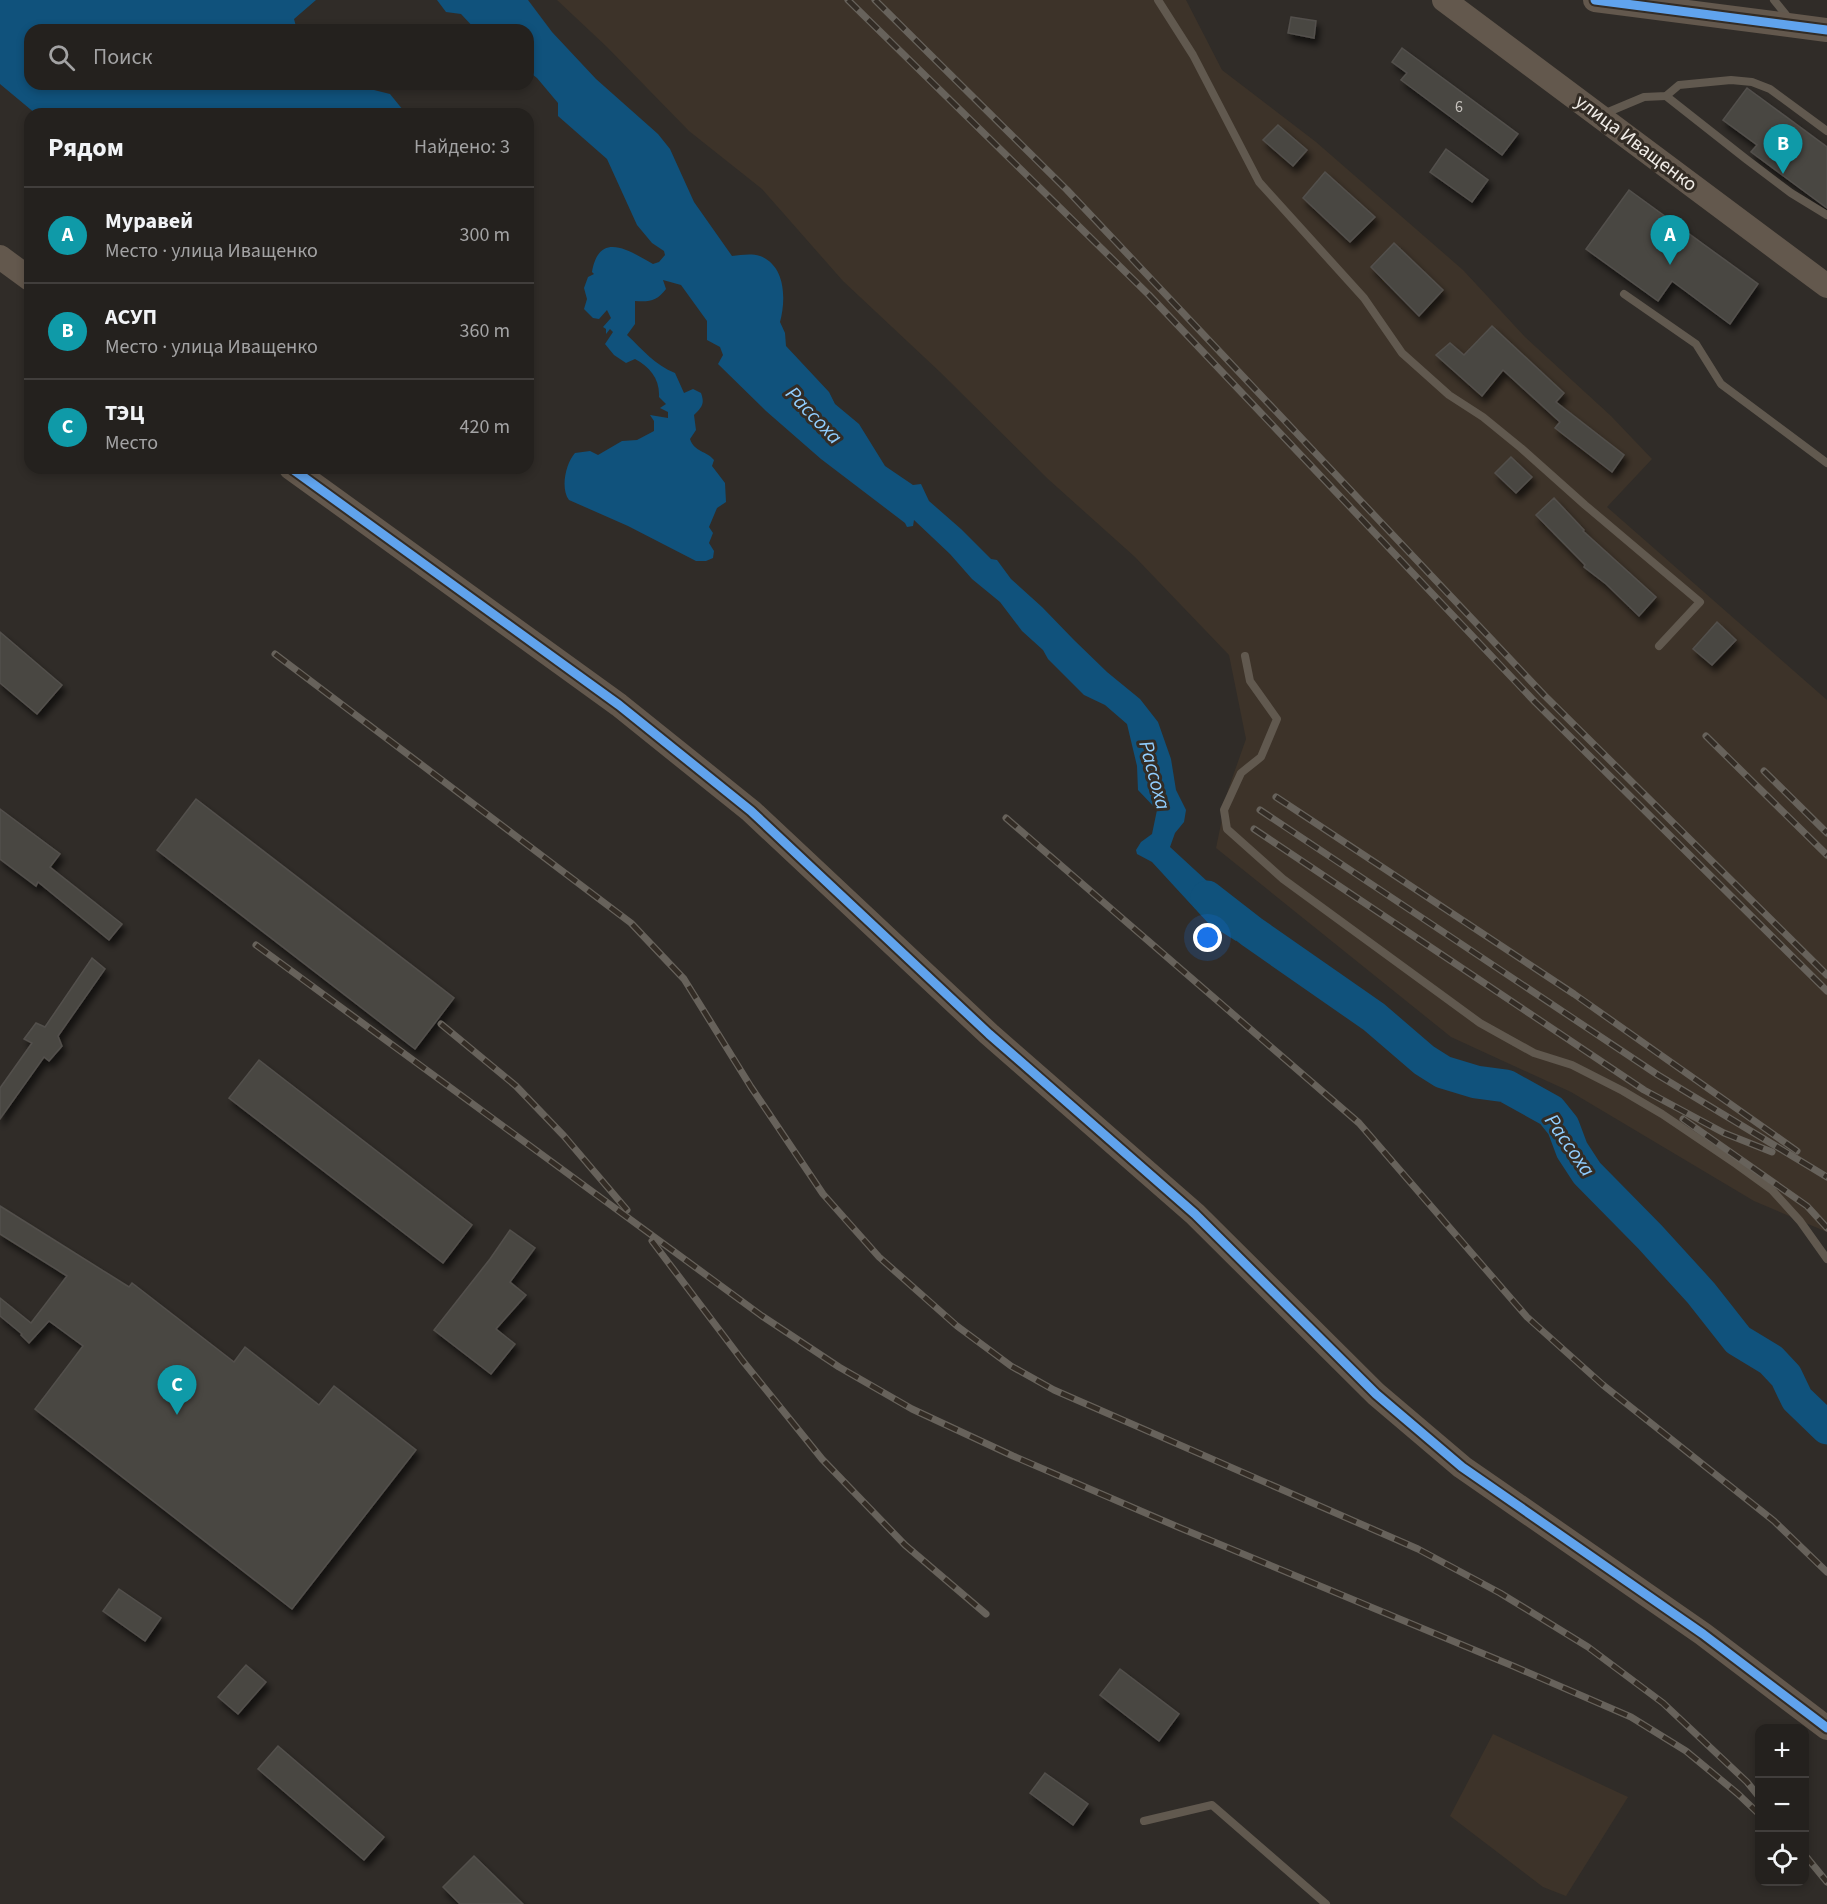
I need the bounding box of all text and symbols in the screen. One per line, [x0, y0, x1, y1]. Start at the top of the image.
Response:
search box [24, 24, 534, 90]
icon: search [45, 41, 78, 74]
text: Поиск [93, 41, 152, 73]
street label: улица Иващенко [1569, 88, 1703, 198]
house number: 6 [1455, 96, 1463, 118]
pin: B [1764, 124, 1802, 174]
text: Рядом [48, 129, 124, 166]
text: Найдено: 3 [414, 133, 510, 161]
text: Муравей [105, 205, 193, 237]
pin: A [1650, 216, 1690, 265]
text: A [62, 221, 73, 249]
text: 300 m [460, 221, 510, 249]
text: Место · улица Иващенко [105, 237, 318, 265]
text: АСУП [105, 301, 157, 333]
text: B [61, 317, 74, 345]
text: 360 m [460, 317, 510, 345]
text: Место · улица Иващенко [105, 333, 318, 361]
water label: Рассоха [779, 379, 849, 451]
text: ТЭЦ [105, 397, 144, 429]
text: C [62, 413, 73, 441]
text: 420 m [460, 413, 510, 441]
text: Место [105, 429, 158, 457]
water label: Рассоха [1131, 737, 1179, 813]
your location [1193, 923, 1222, 952]
water label: Рассоха [1537, 1107, 1603, 1183]
pin: C [158, 1366, 196, 1415]
map controls [1755, 1724, 1809, 1886]
button: + [1755, 1724, 1809, 1778]
button: − [1755, 1778, 1809, 1832]
button: locate [1755, 1832, 1809, 1886]

